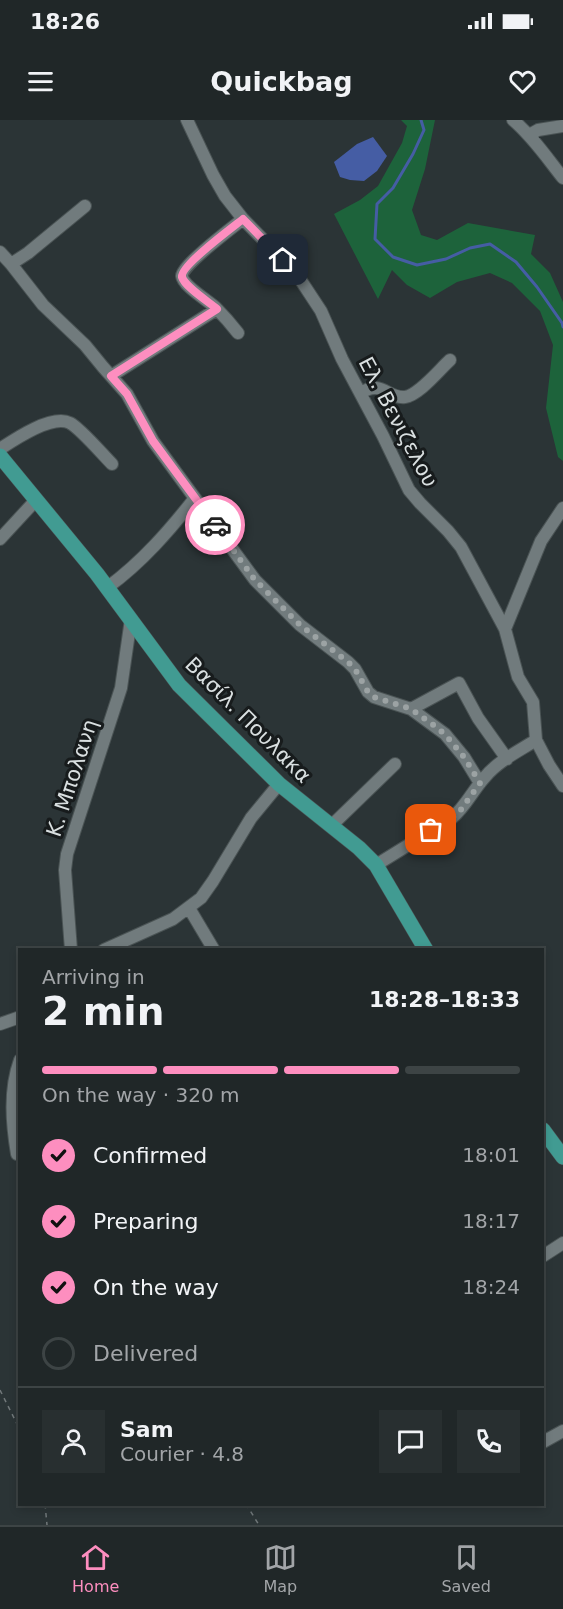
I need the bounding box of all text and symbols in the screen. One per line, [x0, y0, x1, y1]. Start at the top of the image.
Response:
text: 18:26 [30, 9, 100, 34]
icon: menu [24, 65, 57, 98]
icon: heart [506, 65, 539, 98]
text: Quickbag [210, 66, 353, 97]
pin [257, 234, 308, 285]
icon: home [266, 243, 299, 276]
street label: Ελ. Βενιζελου [354, 353, 442, 491]
courier [185, 495, 245, 555]
icon: car [199, 509, 232, 542]
street label: Βασίλ. Πουλακα [180, 652, 316, 788]
street label: Κ. Μπολανη [42, 716, 102, 840]
pin [405, 804, 456, 855]
icon: bag [414, 813, 447, 846]
text: Arriving in [42, 965, 145, 989]
text: 18:28–18:33 [369, 987, 520, 1012]
text: 2 min [42, 989, 164, 1034]
text: On the way · 320 m [42, 1083, 240, 1107]
icon: check [42, 1139, 75, 1172]
text: Confirmed [93, 1143, 207, 1168]
text: 18:01 [462, 1143, 520, 1167]
icon: check [42, 1205, 75, 1238]
text: Preparing [93, 1209, 199, 1234]
text: 18:17 [462, 1209, 520, 1233]
icon: check [42, 1271, 75, 1304]
text: On the way [93, 1275, 219, 1300]
text: 18:24 [462, 1275, 520, 1299]
text: Delivered [93, 1341, 198, 1366]
button: person [42, 1410, 105, 1473]
button: chat [379, 1410, 442, 1473]
button: phone [457, 1410, 520, 1473]
text: Sam [120, 1417, 174, 1442]
text: Courier · 4.8 [120, 1442, 244, 1466]
tab: Home [72, 1541, 119, 1596]
tab: Map [264, 1541, 297, 1596]
tab: Saved [441, 1541, 491, 1596]

